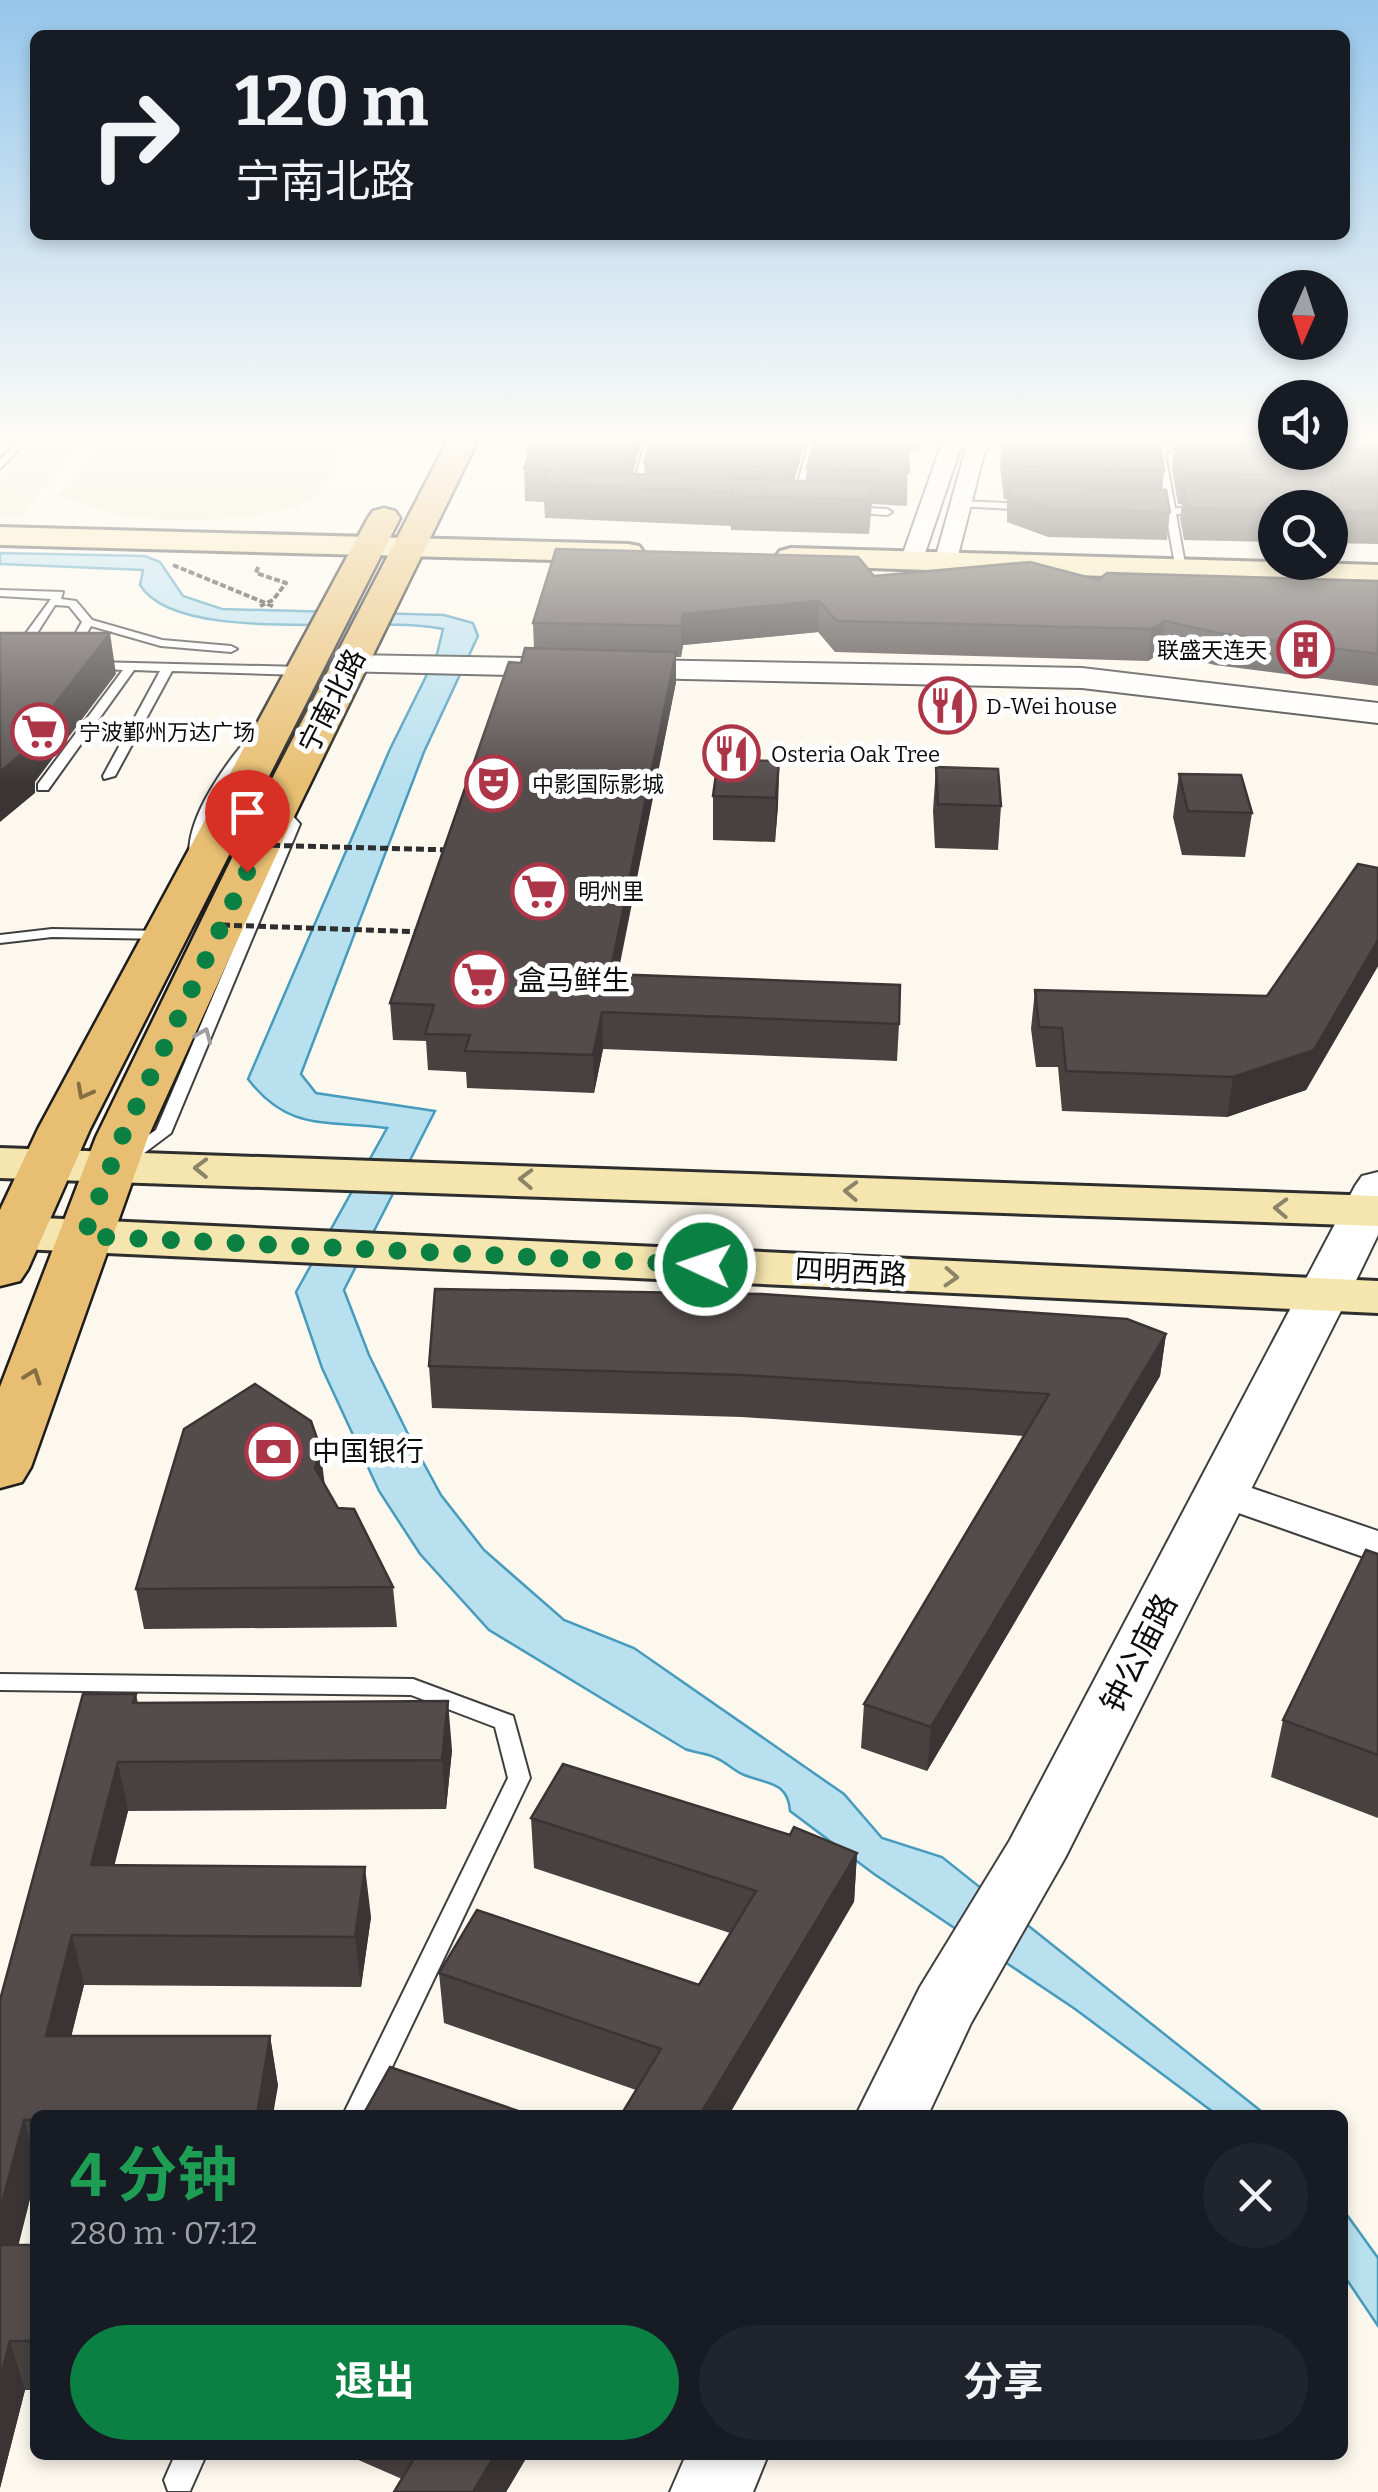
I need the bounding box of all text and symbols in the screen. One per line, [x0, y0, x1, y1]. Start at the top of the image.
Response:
text: 120 m [235, 60, 428, 144]
icon: right [70, 70, 200, 200]
text: 宁南北路 [235, 155, 415, 209]
north arrow [1258, 270, 1348, 360]
map controls [1258, 270, 1348, 580]
button: sound [1258, 380, 1348, 470]
button: search [1258, 490, 1348, 580]
building icon: 联盛天连天 [1276, 620, 1336, 680]
place label: 联盛天连天 [1157, 637, 1267, 664]
street label: 宁南北路 [292, 644, 372, 758]
restaurant icon: D-Wei house [917, 676, 977, 736]
place label: D-Wei house [986, 693, 1117, 720]
supermarket icon: 宁波鄞州万达广场 [10, 702, 70, 762]
place label: 宁波鄞州万达广场 [79, 719, 255, 746]
restaurant icon: Osteria Oak Tree [702, 724, 762, 784]
place label: Osteria Oak Tree [771, 741, 940, 768]
theatre icon: 中影国际影城 [463, 754, 523, 814]
pin [205, 770, 290, 873]
place label: 中影国际影城 [532, 771, 664, 798]
icon: arrive [220, 785, 275, 840]
supermarket icon: 明州里 [509, 861, 569, 921]
place label: 明州里 [578, 878, 644, 905]
supermarket icon: 盒马鲜生 [449, 950, 509, 1010]
place label: 盒马鲜生 [518, 964, 630, 997]
one-way arrow [192, 1027, 212, 1045]
one-way arrow [76, 1082, 96, 1100]
one-way arrow [193, 1157, 208, 1179]
one-way arrow [518, 1169, 534, 1190]
one-way arrow [842, 1181, 858, 1202]
one-way arrow [1272, 1197, 1288, 1218]
position arrow [653, 1213, 757, 1317]
street label: 四明西路 [794, 1253, 908, 1291]
one-way arrow [943, 1266, 959, 1287]
one-way arrow [21, 1368, 42, 1385]
bank icon: 中国银行 [243, 1421, 303, 1481]
place label: 中国银行 [312, 1435, 424, 1468]
street label: 钟公庙路 [1093, 1587, 1185, 1719]
text: 4 分钟 [70, 2140, 237, 2212]
button: close [1203, 2143, 1308, 2248]
text: 280 m · 07:12 [70, 2214, 257, 2252]
button: 退出 [70, 2325, 679, 2440]
button: 分享 [699, 2325, 1308, 2440]

